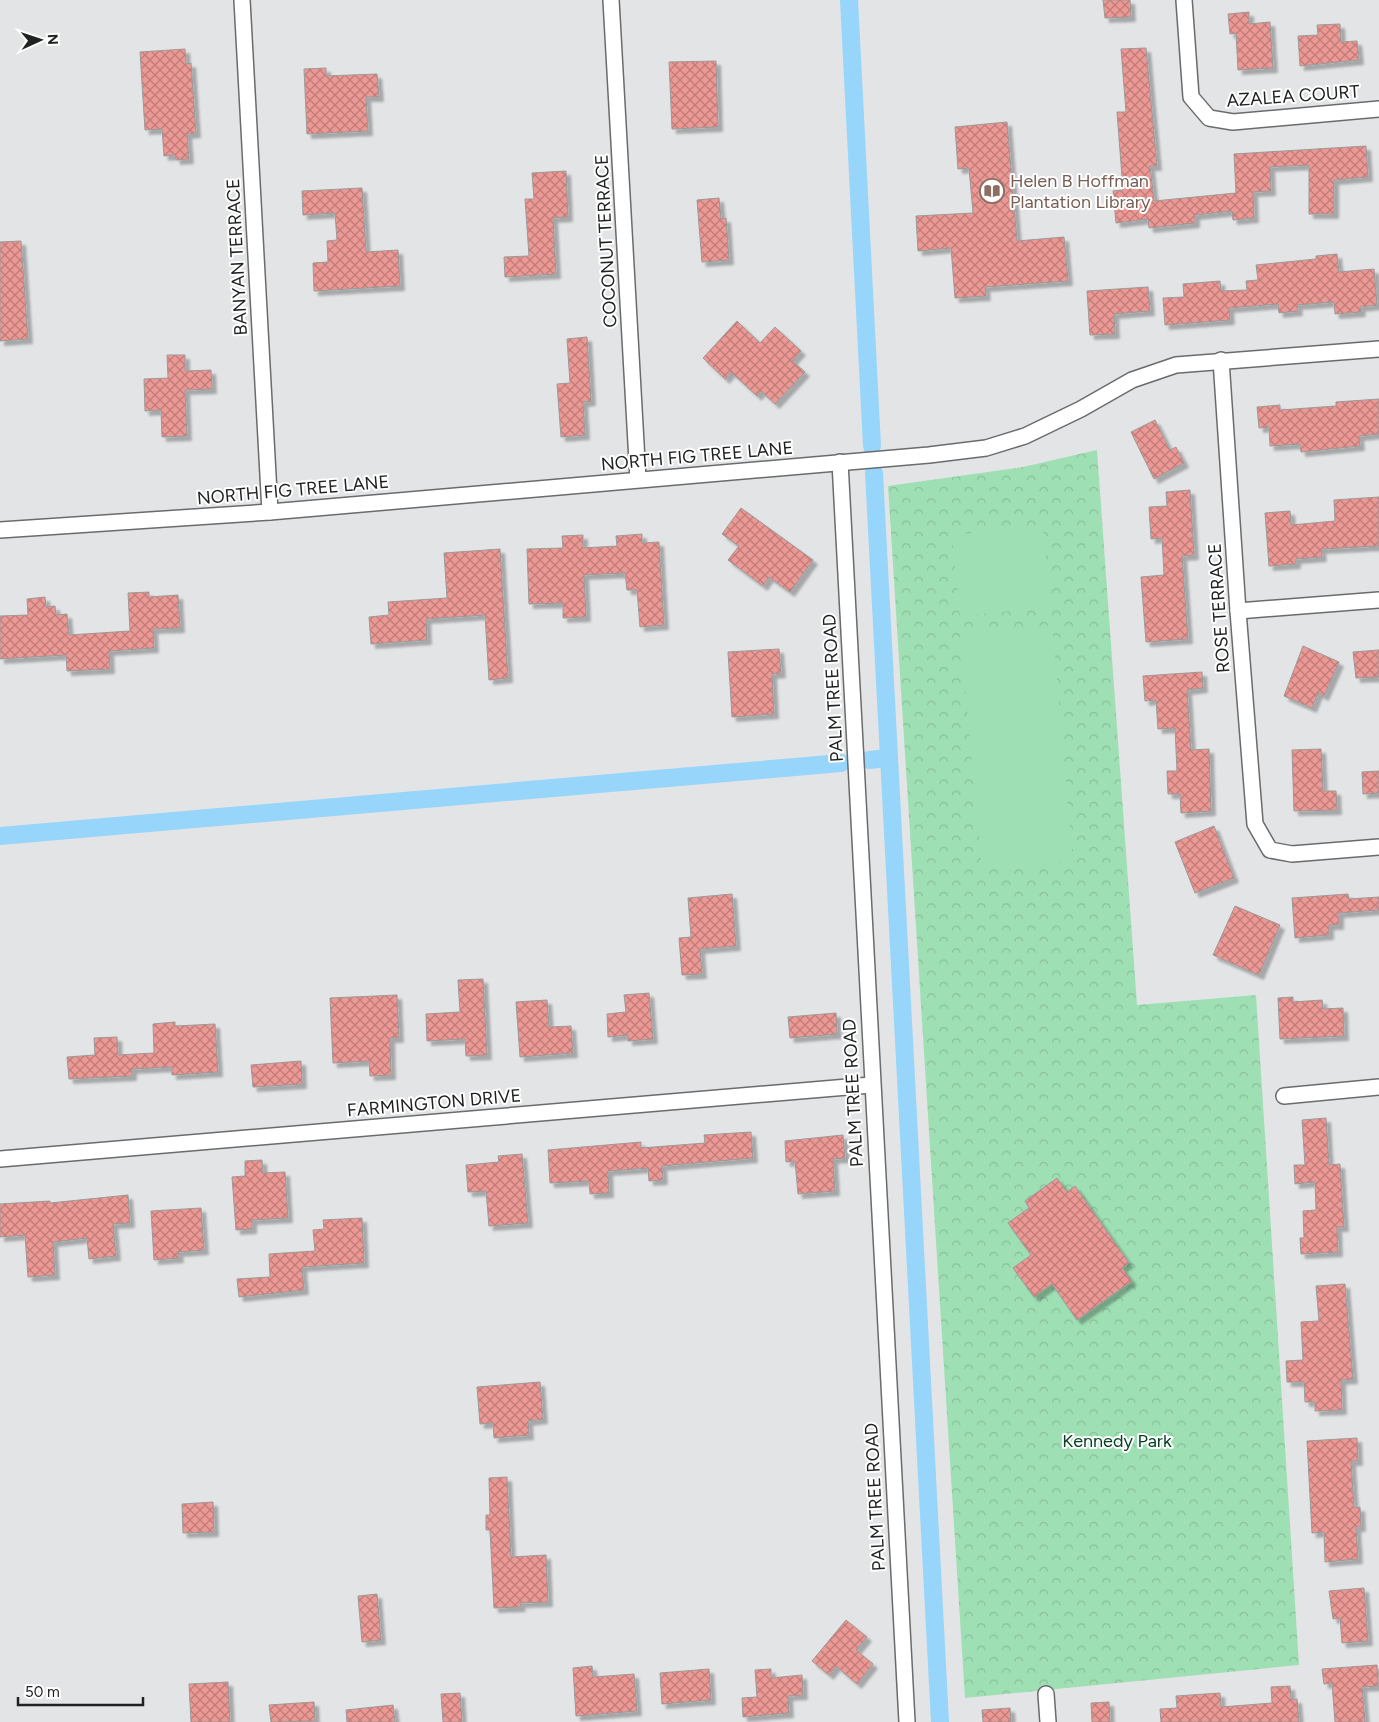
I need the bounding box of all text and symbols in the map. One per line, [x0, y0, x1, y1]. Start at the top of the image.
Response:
north arrow [15, 15, 65, 65]
text: N [44, 33, 61, 45]
street label: AZALEA COURT [1226, 80, 1360, 112]
street label: COCONUT TERRACE [590, 154, 622, 328]
place label: Helen B Hoffman Plantation Library [1010, 170, 1151, 213]
street label: BANYAN TERRACE [222, 178, 252, 336]
library icon: Helen B Hoffman Plantation Library [979, 178, 1005, 204]
street label: NORTH FIG TREE LANE [600, 437, 794, 475]
street label: NORTH FIG TREE LANE [196, 471, 390, 509]
street label: ROSE TERRACE [1203, 542, 1235, 674]
street label: PALM TREE ROAD [818, 613, 848, 763]
street label: PALM TREE ROAD [838, 1018, 868, 1168]
street label: FARMINGTON DRIVE [346, 1084, 522, 1122]
street label: PALM TREE ROAD [860, 1422, 890, 1572]
park label: Kennedy Park [1062, 1430, 1172, 1452]
scale bar [18, 1674, 142, 1706]
text: 50 m [25, 1683, 60, 1701]

